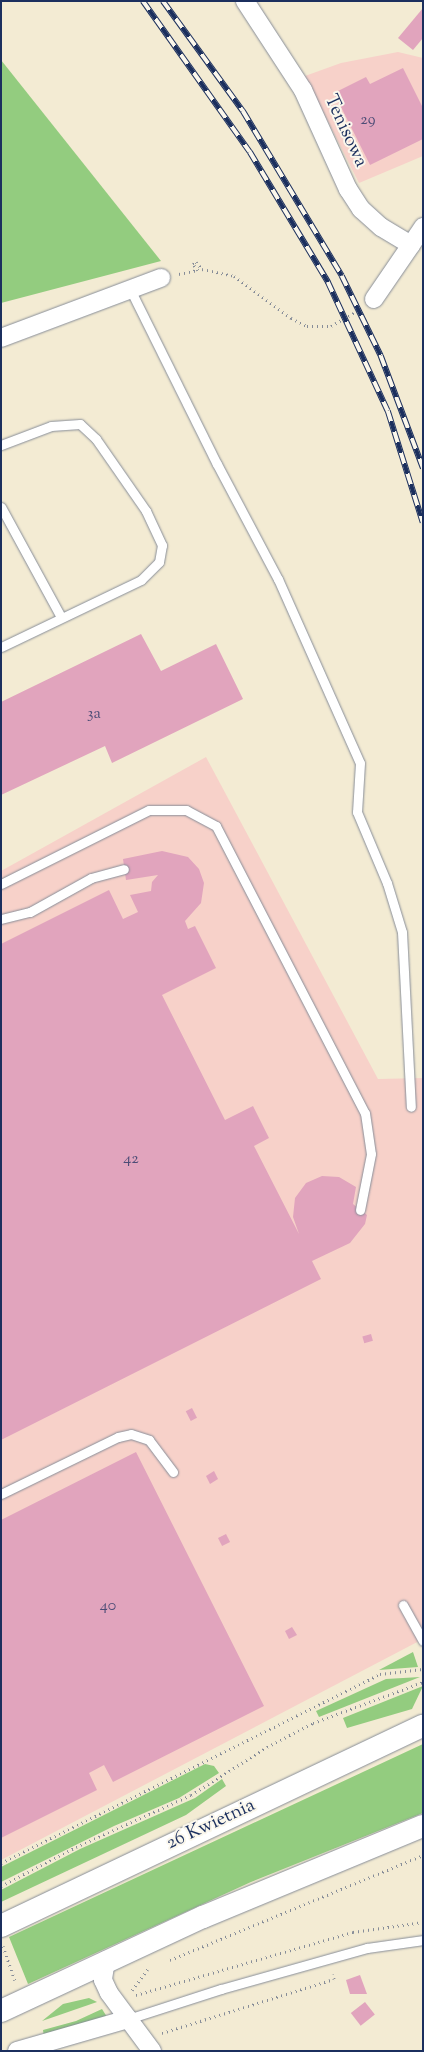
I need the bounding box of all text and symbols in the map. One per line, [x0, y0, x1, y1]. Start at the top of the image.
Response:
street label: Tenisowa [318, 91, 372, 171]
house number: 29 [360, 111, 376, 131]
house number: 3a [87, 705, 101, 725]
house number: 42 [123, 1150, 139, 1170]
house number: 40 [100, 1597, 116, 1617]
street label: 26 Kwietnia [163, 1795, 259, 1855]

